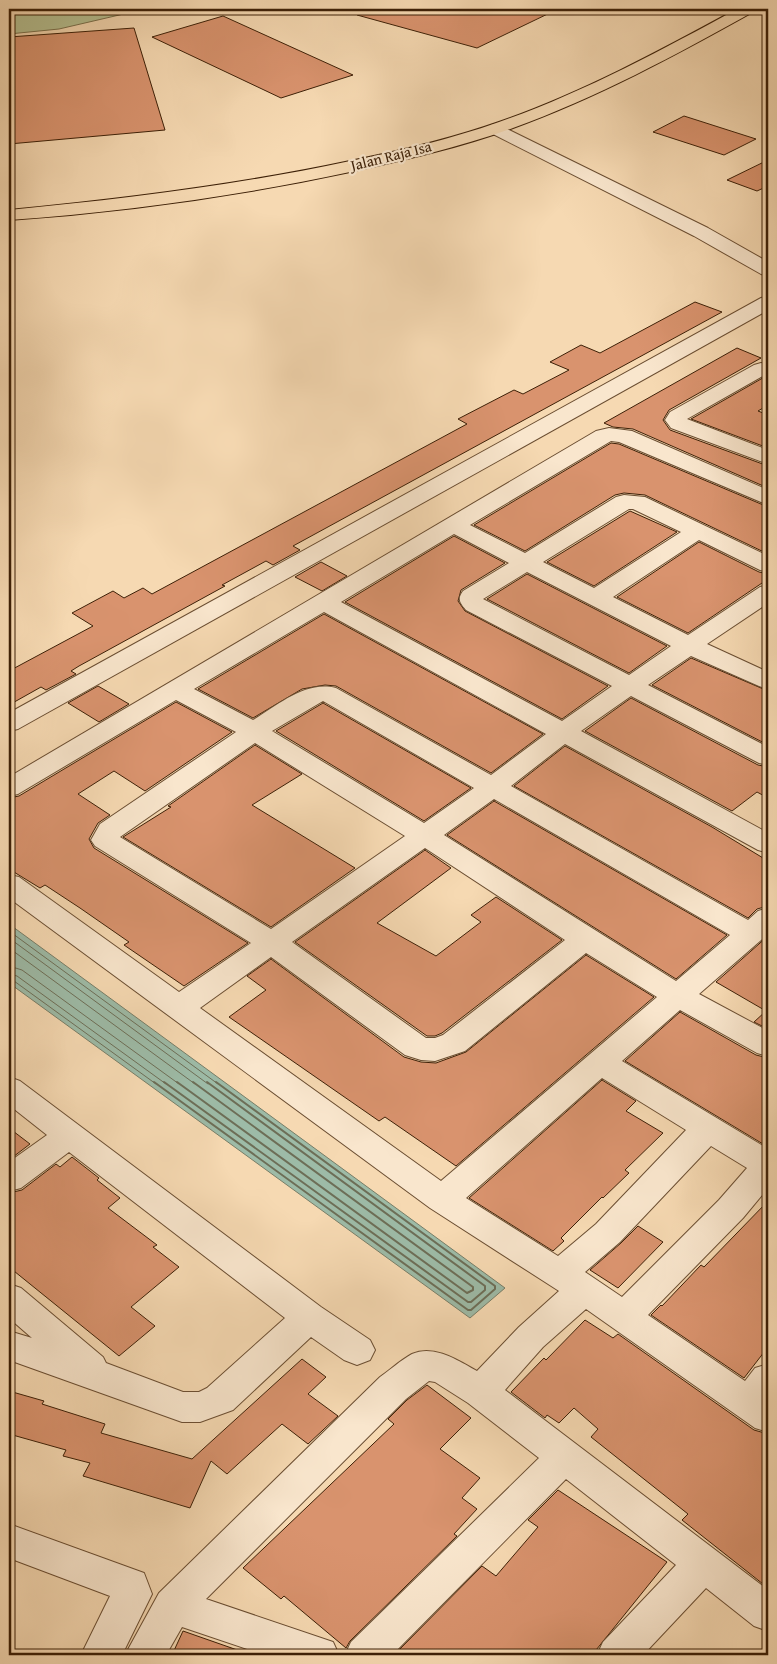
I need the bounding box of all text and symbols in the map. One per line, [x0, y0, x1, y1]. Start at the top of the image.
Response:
street label: Jalan Raja Isa [346, 135, 434, 176]

